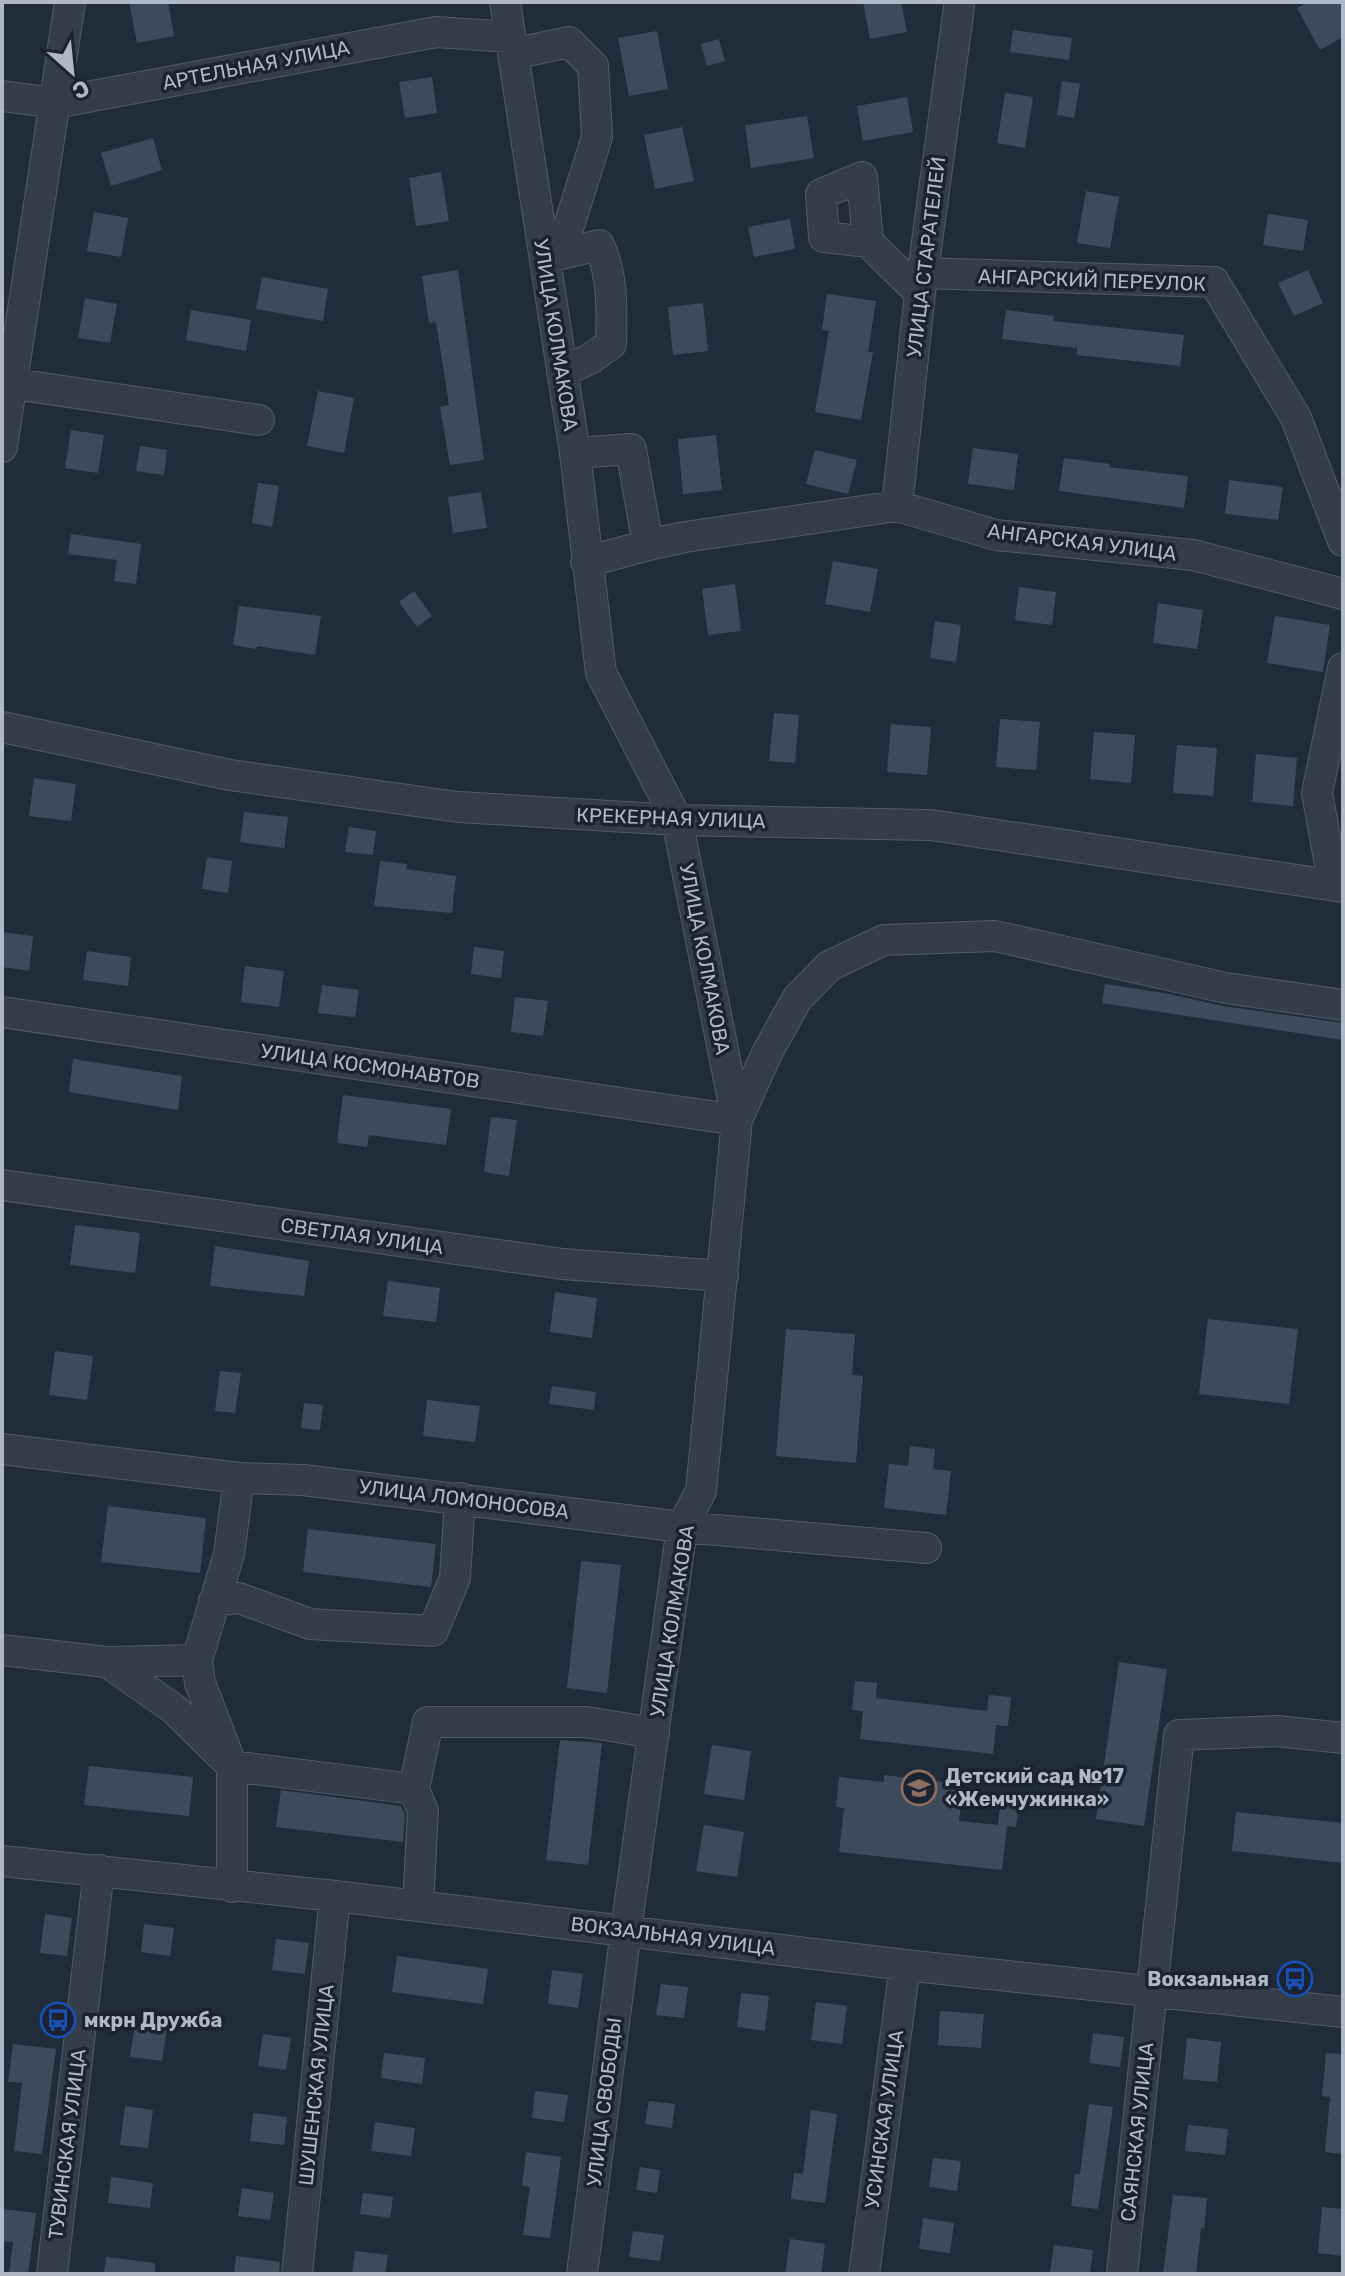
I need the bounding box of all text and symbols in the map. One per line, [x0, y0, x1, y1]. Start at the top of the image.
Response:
north arrow [32, 32, 112, 112]
street label: АРТЕЛЬНАЯ УЛИЦА [160, 35, 352, 95]
text: С [68, 74, 94, 105]
street label: УЛИЦА СТАРАТЕЛЕЙ [902, 155, 950, 359]
street label: УЛИЦА КОЛМАКОВА [529, 237, 583, 433]
street label: АНГАРСКИЙ ПЕРЕУЛОК [978, 264, 1207, 296]
street label: АНГАРСКАЯ УЛИЦА [986, 519, 1178, 565]
street label: КРЕКЕРНАЯ УЛИЦА [576, 803, 766, 833]
street label: УЛИЦА КОЛМАКОВА [675, 861, 735, 1057]
street label: УЛИЦА КОСМОНАВТОВ [259, 1039, 481, 1093]
street label: СВЕТЛАЯ УЛИЦА [279, 1213, 445, 1259]
street label: УЛИЦА ЛОМОНОСОВА [358, 1474, 570, 1524]
street label: УЛИЦА КОЛМАКОВА [645, 1523, 699, 1719]
place label: Детский сад №17 «Жемчужинка» [945, 1764, 1124, 1811]
school or university icon: Детский сад №17 «Жемчужинка» [900, 1769, 938, 1807]
street label: ВОКЗАЛЬНАЯ УЛИЦА [569, 1912, 777, 1960]
bus stop icon: Вокзальная [1276, 1960, 1314, 1998]
place label: Вокзальная [1147, 1967, 1269, 1991]
street label: ШУШЕНСКАЯ УЛИЦА [293, 1983, 339, 2187]
bus stop icon: мкрн Дружба [39, 2001, 77, 2039]
place label: мкрн Дружба [84, 2008, 222, 2032]
street label: УЛИЦА СВОБОДЫ [582, 2016, 626, 2188]
street label: УСИНСКАЯ УЛИЦА [860, 2028, 908, 2210]
street label: САЯНСКАЯ УЛИЦА [1116, 2041, 1158, 2223]
street label: ТУВИНСКАЯ УЛИЦА [43, 2047, 91, 2241]

